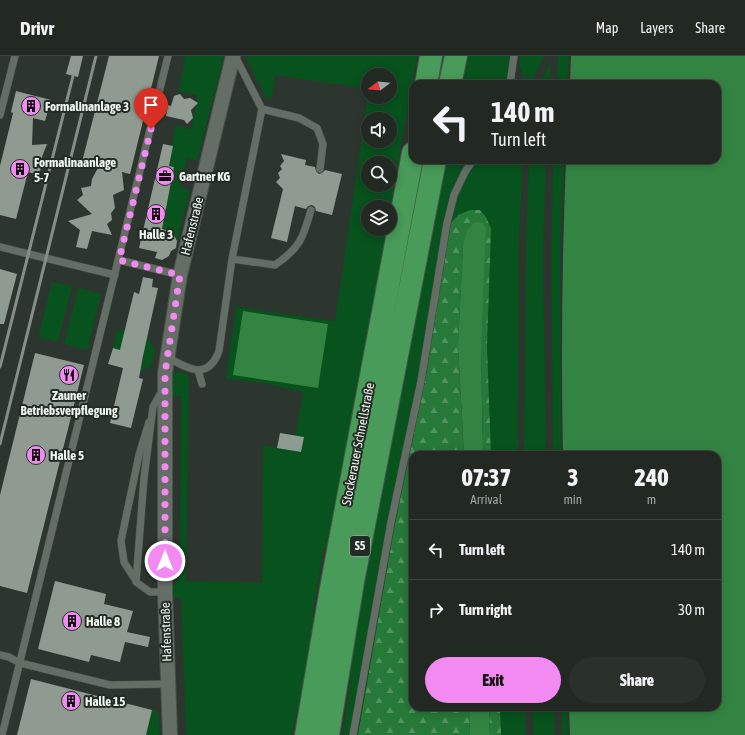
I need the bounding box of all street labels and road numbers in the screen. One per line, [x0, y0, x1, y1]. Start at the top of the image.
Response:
street label: Hafenstraße [178, 195, 206, 257]
street label: Stockerauer Schnellstraße [339, 381, 377, 506]
road number: S5 [350, 536, 370, 556]
street label: Hafenstraße [157, 602, 175, 662]

